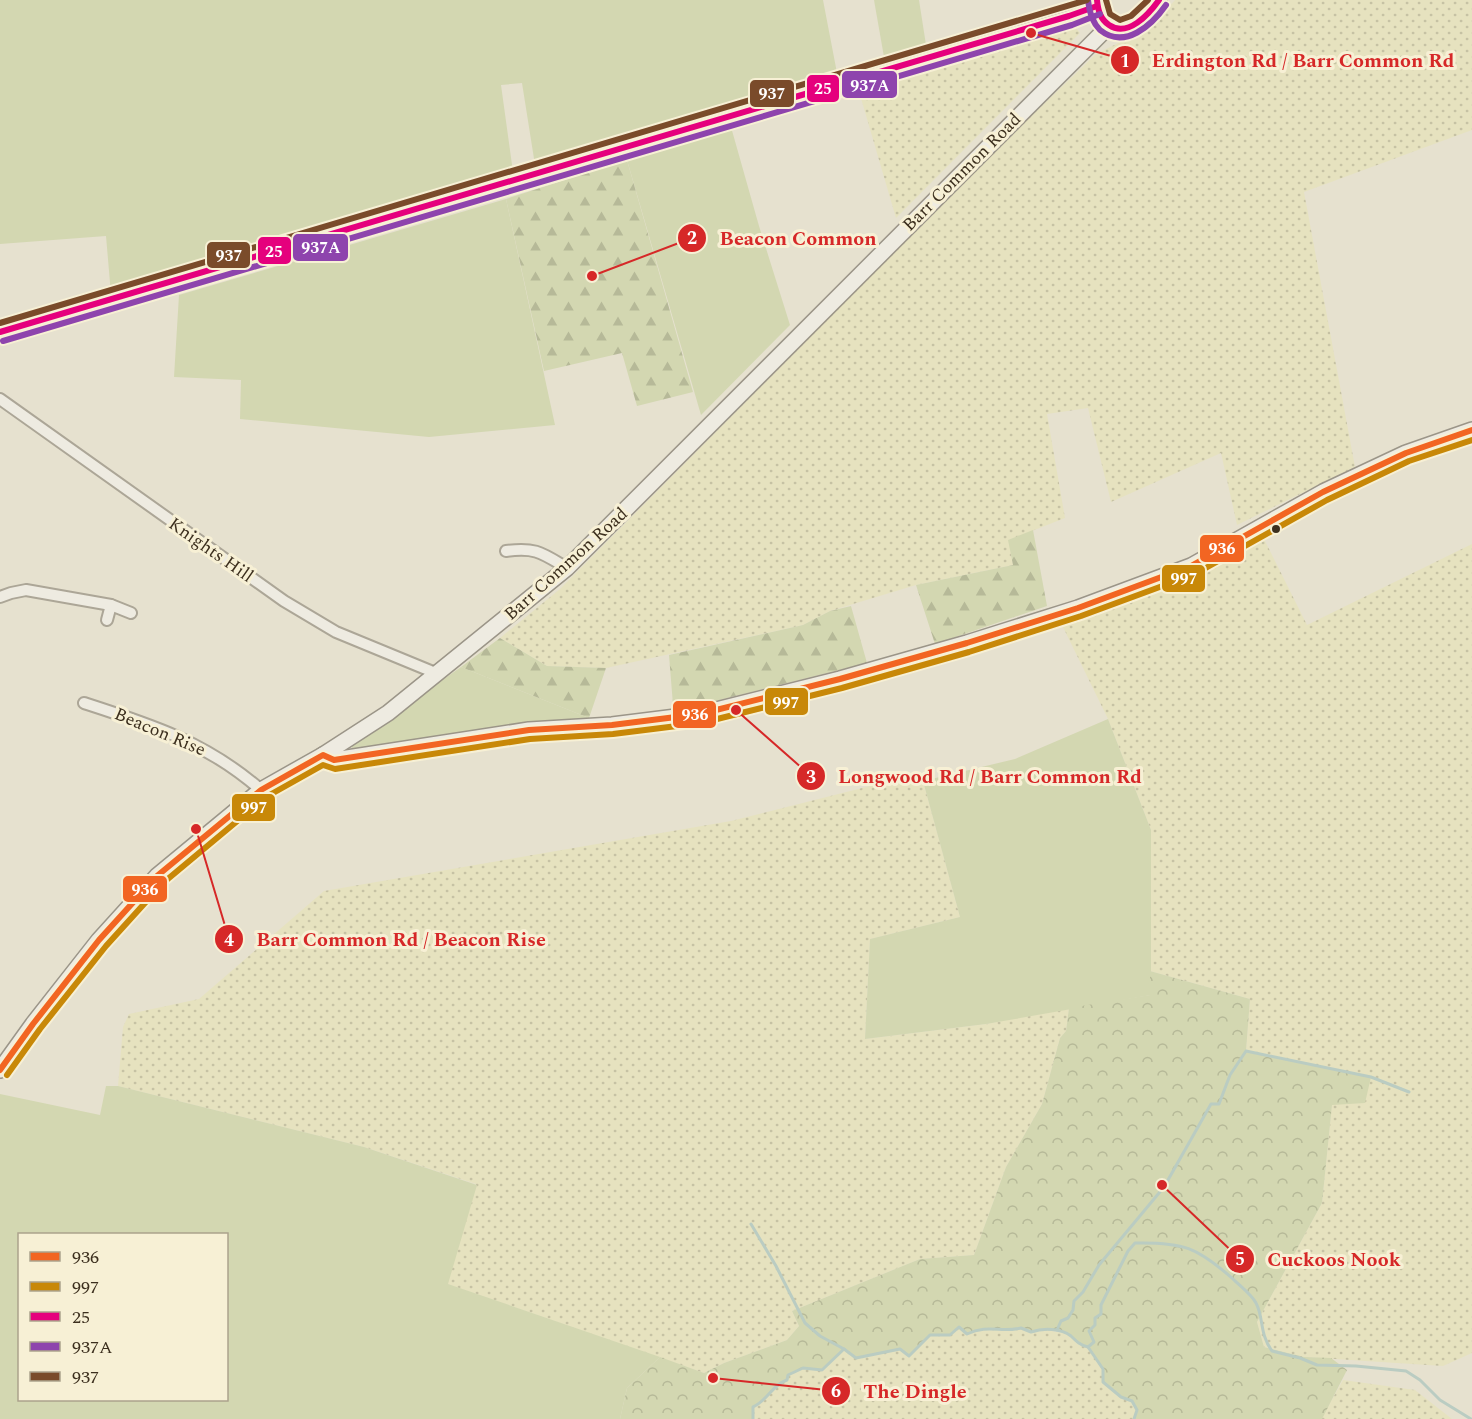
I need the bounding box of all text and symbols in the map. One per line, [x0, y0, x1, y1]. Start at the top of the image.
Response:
callout: Erdington Rd / Barr Common Rd [1110, 41, 1467, 79]
text: Erdington Rd / Barr Common Rd [1152, 46, 1455, 76]
text: 1 [1120, 48, 1130, 75]
line badge: 937A [841, 70, 898, 99]
line badge: 25 [806, 74, 840, 103]
text: 937A [850, 74, 890, 98]
text: 25 [814, 77, 832, 101]
line badge: 937 [749, 79, 795, 108]
text: 937 [759, 82, 785, 106]
street label: Barr Common Road [896, 106, 1028, 238]
callout: Beacon Common [677, 219, 888, 257]
text: Beacon Common [719, 224, 877, 254]
text: 2 [687, 225, 697, 252]
line badge: 937A [292, 233, 349, 262]
line badge: 25 [257, 236, 292, 265]
text: 937A [301, 236, 341, 260]
text: 25 [265, 240, 283, 264]
line badge: 937 [206, 241, 251, 269]
text: 937 [216, 244, 242, 268]
street label: Barr Common Road [498, 501, 634, 627]
street label: Knights Hill [163, 511, 259, 589]
unlabelled marker [1270, 523, 1282, 535]
line badge: 936 [1199, 534, 1245, 563]
text: 936 [1209, 537, 1235, 561]
line badge: 997 [1161, 564, 1206, 593]
text: 997 [1171, 567, 1197, 591]
line badge: 997 [764, 687, 809, 716]
text: 997 [773, 691, 799, 715]
line badge: 936 [672, 700, 717, 729]
street label: Beacon Rise [110, 701, 210, 763]
text: 936 [682, 703, 708, 727]
callout: Longwood Rd / Barr Common Rd [796, 757, 1154, 795]
text: Longwood Rd / Barr Common Rd [838, 762, 1142, 792]
text: 3 [806, 764, 816, 791]
line badge: 997 [231, 793, 276, 822]
text: 997 [241, 796, 267, 820]
line badge: 936 [122, 875, 168, 903]
text: 936 [132, 878, 158, 902]
callout: Barr Common Rd / Beacon Rise [214, 920, 558, 958]
text: Barr Common Rd / Beacon Rise [256, 925, 546, 955]
text: 4 [224, 927, 234, 954]
legend [18, 1233, 228, 1401]
callout: Cuckoos Nook [1225, 1240, 1413, 1278]
text: 936 [72, 1244, 99, 1271]
text: Cuckoos Nook [1267, 1245, 1401, 1275]
text: 5 [1235, 1246, 1245, 1273]
text: 997 [72, 1274, 99, 1301]
text: 25 [72, 1304, 90, 1331]
text: 937A [72, 1334, 113, 1361]
text: 937 [72, 1364, 99, 1391]
callout: The Dingle [821, 1372, 978, 1410]
text: The Dingle [863, 1377, 967, 1407]
text: 6 [831, 1378, 841, 1405]

